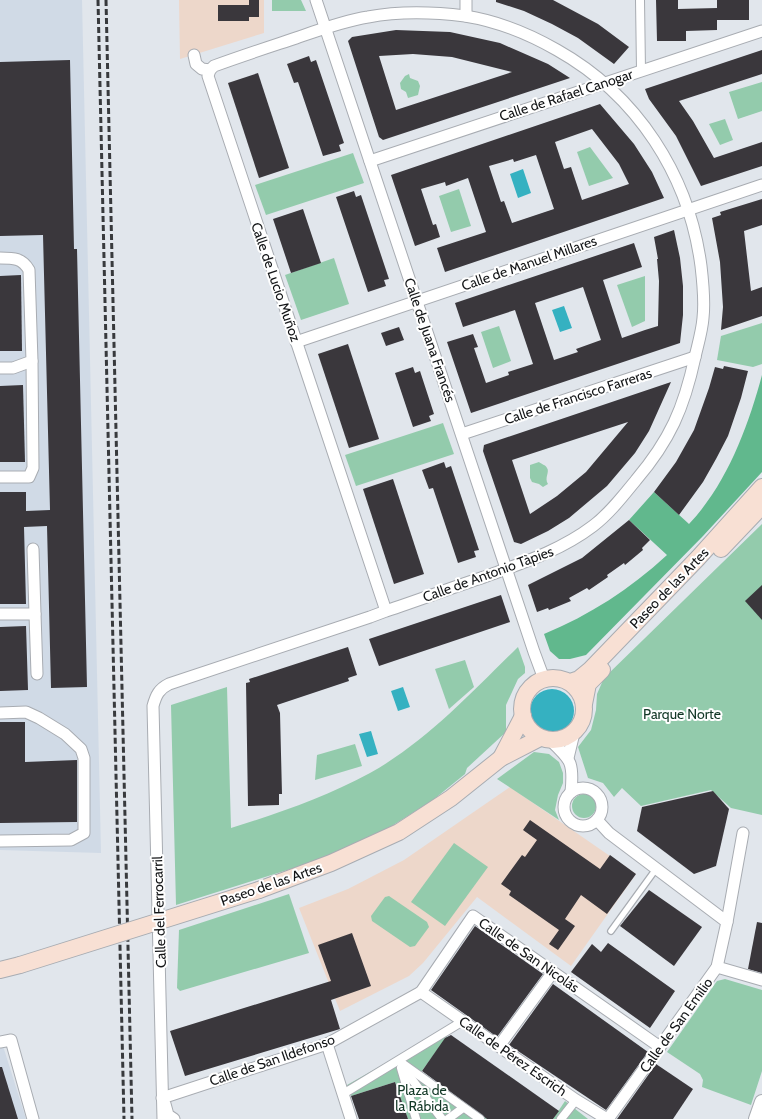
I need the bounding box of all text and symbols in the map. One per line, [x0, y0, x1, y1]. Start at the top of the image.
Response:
street label: Calle de Rafael Canogar [497, 65, 636, 125]
street label: Calle de Lucio Muñoz [247, 220, 305, 345]
street label: Calle de Manuel Millares [459, 231, 599, 295]
street label: Calle de Juana Francés [400, 275, 460, 405]
street label: Calle de Francisco Farreras [502, 364, 654, 428]
street label: Calle de Antonio Tàpies [420, 542, 556, 606]
street label: Paseo de las Artes [626, 543, 712, 632]
park label: Parque Norte [643, 705, 721, 723]
street label: Calle del Ferrocarril [148, 855, 170, 968]
street label: Paseo de las Artes [218, 858, 324, 910]
street label: Calle de San Nicolás [475, 914, 583, 997]
street label: Calle de San Emilio [636, 974, 717, 1076]
street label: Calle de Pérez Escrich [456, 1012, 570, 1100]
street label: Calle de San Ildefonso [207, 1030, 337, 1090]
park label: Plaza de la Rábida [395, 1081, 449, 1115]

